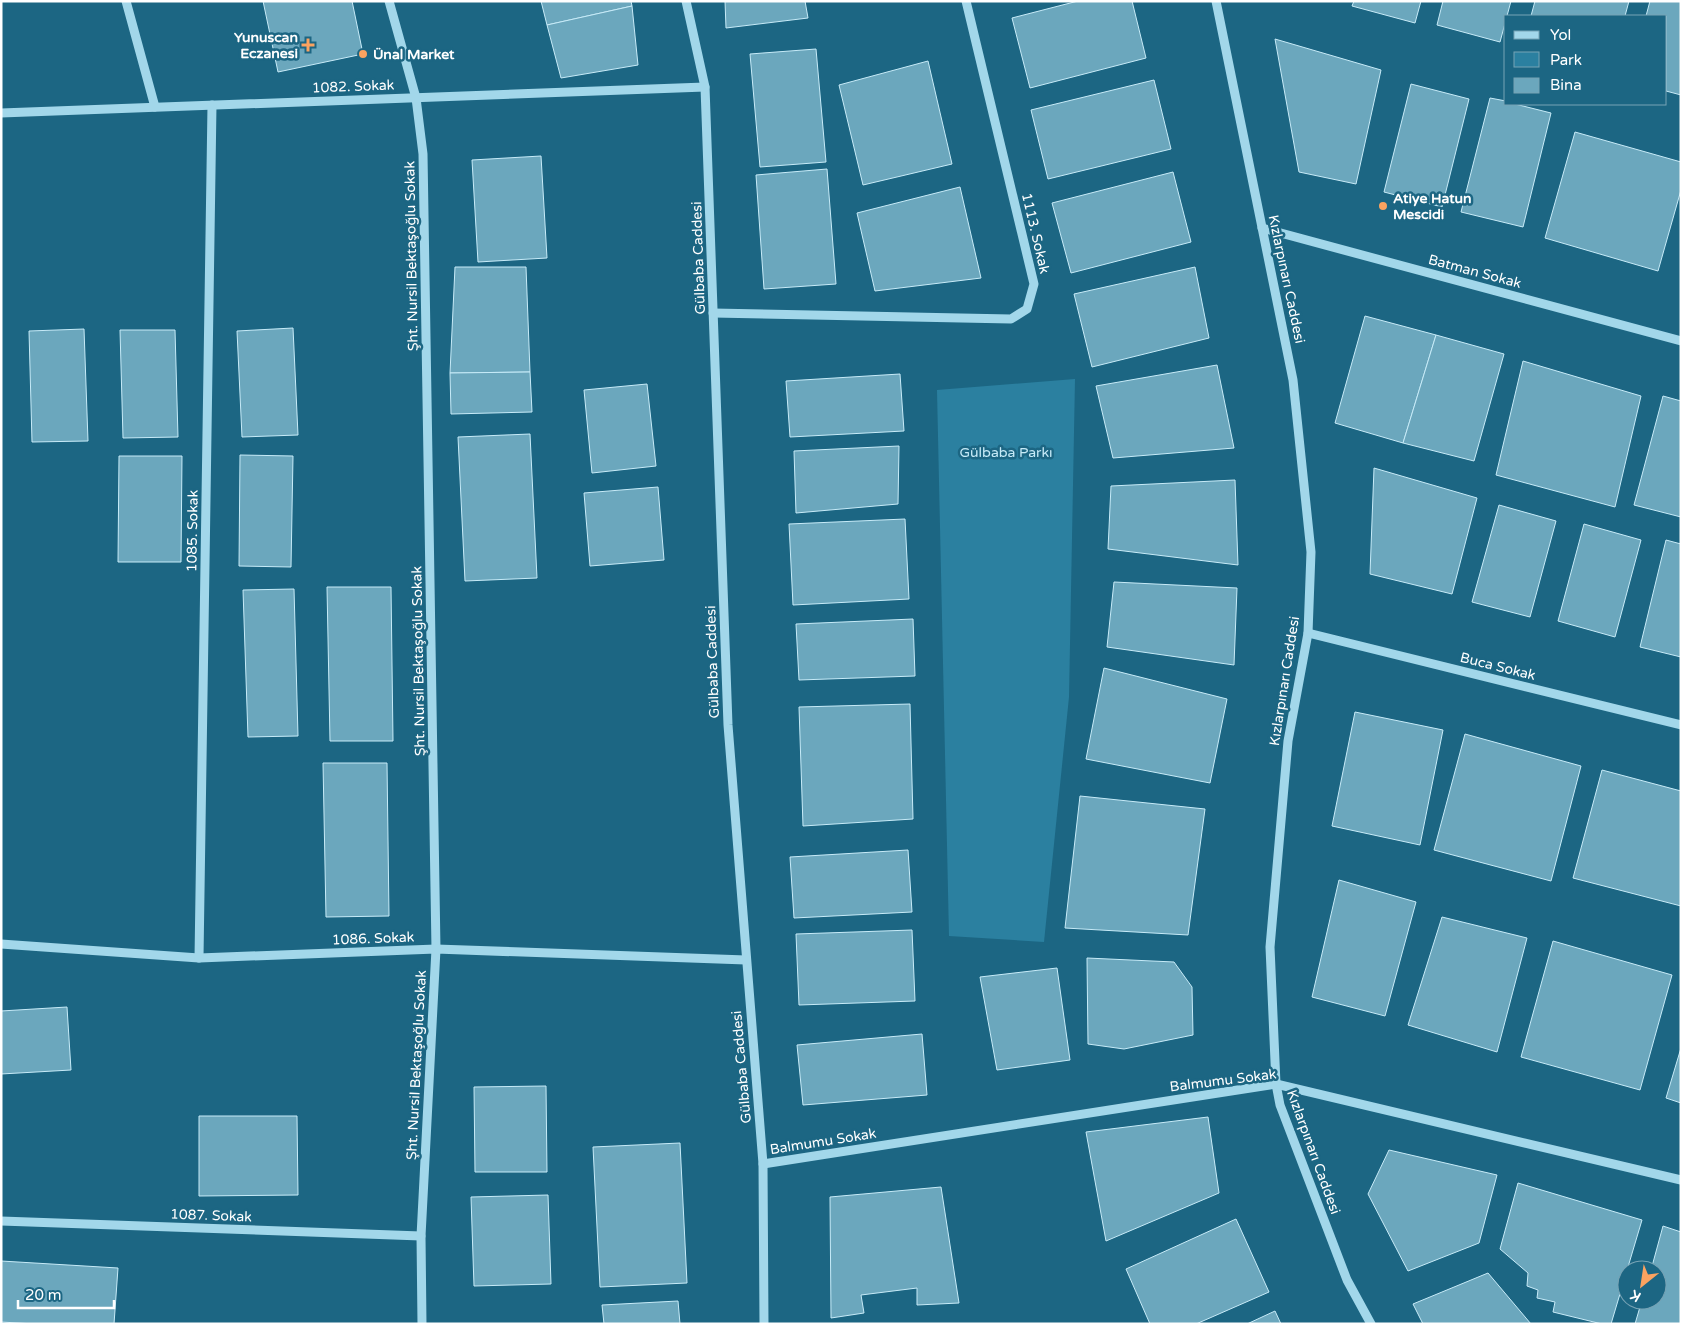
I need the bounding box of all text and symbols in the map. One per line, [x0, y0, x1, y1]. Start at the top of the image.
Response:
legend [1504, 15, 1667, 105]
text: Yol [1550, 26, 1571, 44]
place label: Yunuscan Eczanesi [234, 29, 298, 62]
marker: Yunuscan Eczanesi [302, 39, 314, 51]
place label: Ünal Market [373, 46, 455, 63]
marker: Ünal Market [357, 48, 369, 60]
text: Park [1550, 51, 1582, 69]
text: Bina [1550, 76, 1582, 94]
street label: 1082. Sokak [311, 77, 395, 96]
street label: Şht. Nursil Bektaşoğlu Sokak [401, 160, 422, 351]
place label: Atiye Hatun Mescidi [1393, 190, 1472, 223]
street label: 1113. Sokak [1018, 191, 1053, 276]
marker: Atiye Hatun Mescidi [1377, 200, 1389, 212]
street label: Gülbaba Caddesi [688, 201, 709, 315]
street label: Kızlarpınarı Caddesi [1265, 213, 1308, 345]
street label: Batman Sokak [1426, 251, 1524, 292]
park label: Gülbaba Parkı [959, 444, 1053, 461]
street label: 1085. Sokak [183, 489, 202, 572]
street label: Şht. Nursil Bektaşoğlu Sokak [408, 565, 429, 756]
street label: Gülbaba Caddesi [702, 605, 723, 719]
street label: Kızlarpınarı Caddesi [1266, 615, 1303, 747]
street label: Buca Sokak [1458, 649, 1538, 684]
street label: 1086. Sokak [331, 929, 415, 948]
street label: Şht. Nursil Bektaşoğlu Sokak [403, 969, 430, 1160]
street label: Gülbaba Caddesi [728, 1010, 755, 1124]
street label: Balmumu Sokak [1169, 1065, 1278, 1095]
street label: Kızlarpınarı Caddesi [1283, 1088, 1344, 1217]
street label: Balmumu Sokak [769, 1125, 878, 1158]
street label: 1087. Sokak [170, 1206, 253, 1225]
north arrow [1617, 1260, 1667, 1310]
scale bar [18, 1278, 114, 1310]
text: 20 m [25, 1286, 62, 1304]
text: K [1627, 1286, 1644, 1306]

